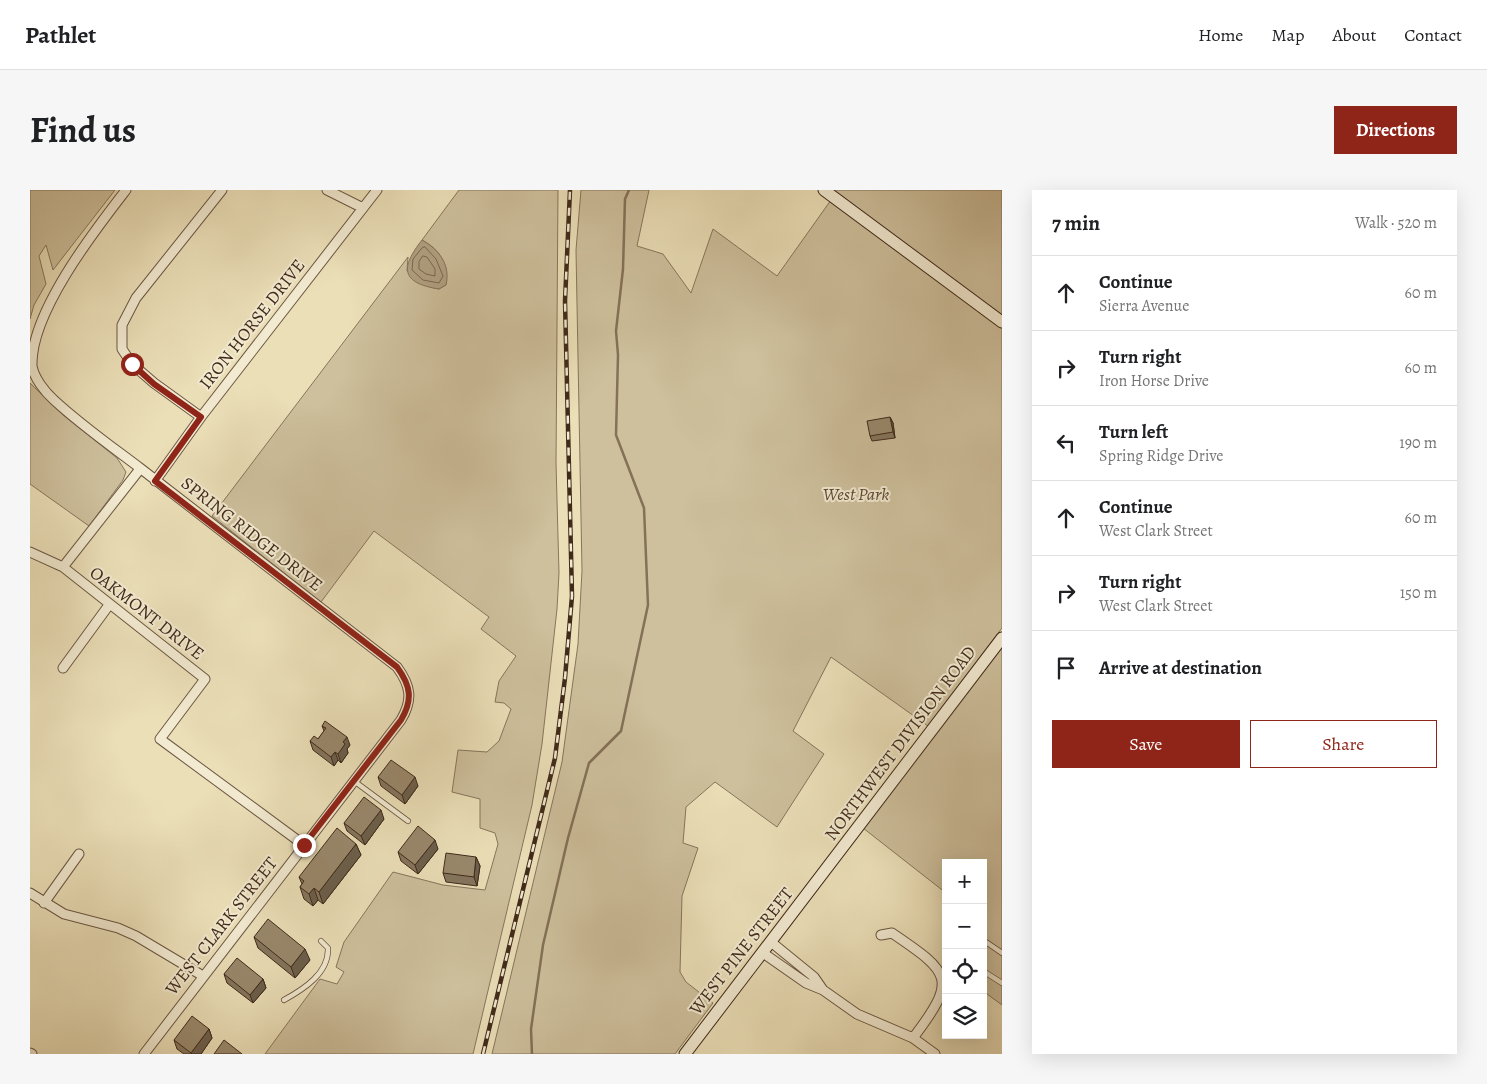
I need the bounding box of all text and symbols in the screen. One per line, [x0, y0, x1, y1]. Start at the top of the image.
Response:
text: Pathlet [25, 19, 96, 51]
text: Home [1198, 23, 1243, 47]
text: Map [1271, 23, 1304, 47]
text: About [1332, 23, 1376, 47]
text: Contact [1404, 23, 1462, 47]
text: Find us [30, 106, 136, 154]
button: Directions [1334, 106, 1457, 154]
text: 7 min [1052, 209, 1100, 237]
text: Walk · 520 m [1355, 212, 1437, 234]
street label: IRON HORSE DRIVE [194, 254, 310, 394]
text: Continue [1099, 269, 1173, 295]
icon: ahead [1052, 279, 1080, 307]
text: 60 m [1405, 282, 1437, 304]
text: Sierra Avenue [1099, 295, 1189, 317]
text: Turn right [1099, 344, 1181, 370]
route start [121, 353, 144, 376]
icon: right [1052, 354, 1080, 382]
text: 60 m [1405, 357, 1437, 379]
text: Iron Horse Drive [1099, 370, 1209, 392]
text: Turn left [1099, 419, 1168, 445]
icon: left [1052, 429, 1080, 457]
text: 190 m [1399, 432, 1437, 454]
text: Spring Ridge Drive [1099, 445, 1224, 467]
street label: SPRING RIDGE DRIVE [176, 471, 328, 597]
park label: West Park [823, 482, 889, 506]
text: Continue [1099, 494, 1173, 520]
icon: ahead [1052, 504, 1080, 532]
text: 60 m [1405, 507, 1437, 529]
text: West Clark Street [1099, 520, 1213, 542]
street label: OAKMONT DRIVE [85, 561, 209, 665]
text: Turn right [1099, 569, 1181, 595]
icon: right [1052, 579, 1080, 607]
text: 150 m [1400, 582, 1437, 604]
text: West Clark Street [1099, 595, 1213, 617]
street label: NORTHWEST DIVISION ROAD [819, 641, 981, 845]
icon: arrive [1052, 654, 1080, 682]
text: Arrive at destination [1099, 655, 1262, 681]
button: Save [1052, 720, 1240, 768]
button: Share [1250, 720, 1437, 768]
route end [293, 834, 316, 857]
street label: WEST CLARK STREET [159, 852, 283, 1001]
map controls [942, 859, 987, 1039]
button: + [942, 859, 987, 904]
street label: WEST PINE STREET [683, 882, 798, 1020]
button: − [942, 904, 987, 949]
button: locate [942, 949, 987, 994]
button: layers [942, 994, 987, 1039]

